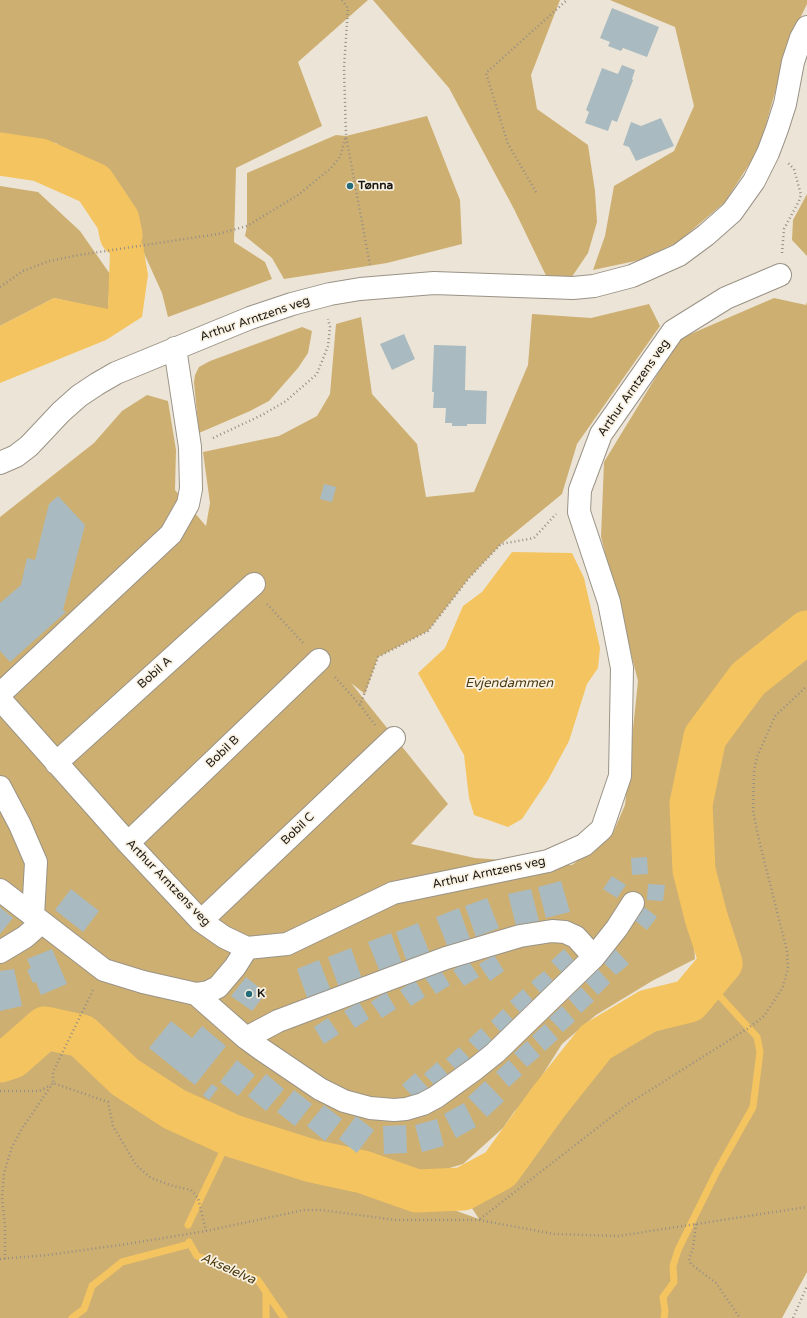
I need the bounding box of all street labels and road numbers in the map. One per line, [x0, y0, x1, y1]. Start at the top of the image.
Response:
street label: Arthur Arntzens veg [198, 293, 312, 345]
street label: Arthur Arntzens veg [595, 337, 673, 439]
street label: Bobil A [135, 654, 175, 692]
street label: Bobil B [203, 733, 243, 771]
street label: Bobil C [278, 810, 318, 848]
street label: Arthur Arntzens veg [123, 837, 213, 929]
street label: Arthur Arntzens veg [431, 854, 547, 892]

